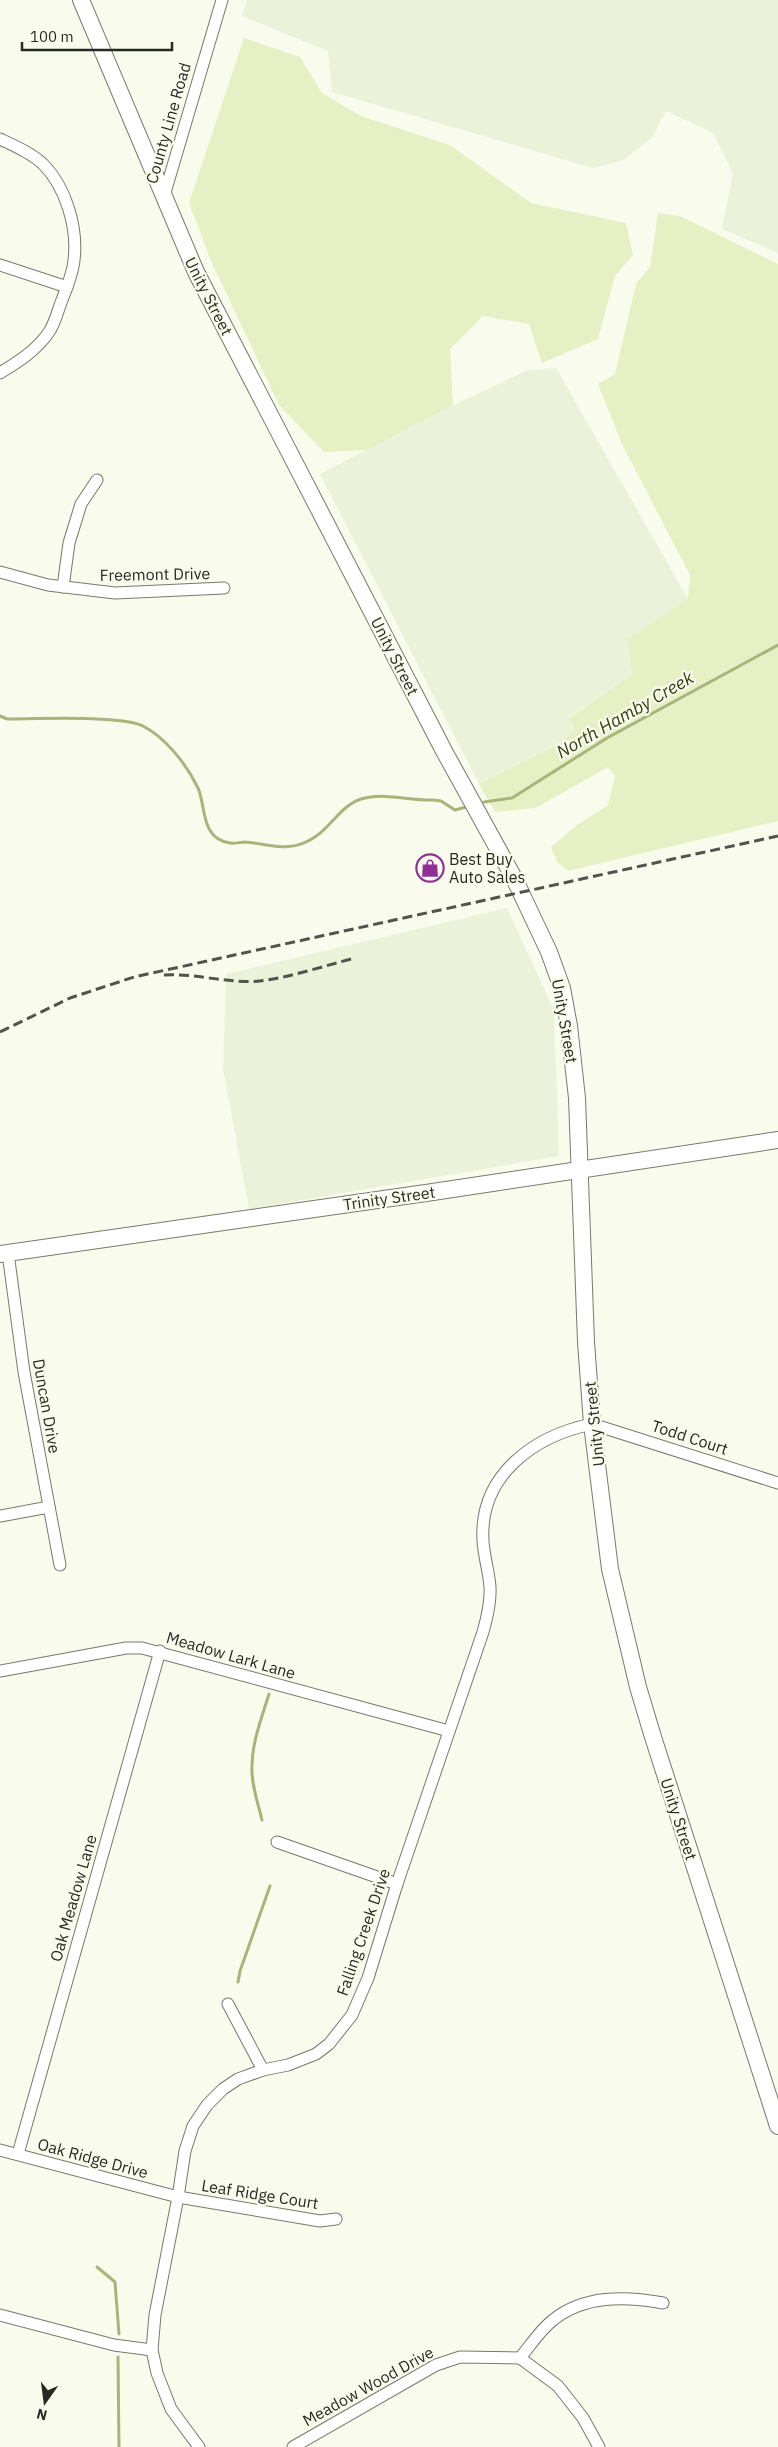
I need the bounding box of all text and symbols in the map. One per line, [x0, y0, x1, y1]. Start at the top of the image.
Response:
scale bar [22, 20, 172, 52]
text: 100 m [30, 27, 74, 46]
street label: County Line Road [141, 60, 195, 186]
street label: Unity Street [181, 254, 237, 338]
street label: Freemont Drive [100, 563, 211, 585]
street label: Unity Street [367, 614, 423, 698]
water label: North Hamby Creek [552, 666, 698, 763]
place label: Best Buy Auto Sales [449, 849, 525, 887]
shop icon: Best Buy Auto Sales [415, 853, 445, 883]
street label: Unity Street [548, 977, 582, 1065]
street label: Trinity Street [342, 1182, 436, 1214]
street label: Duncan Drive [29, 1357, 65, 1455]
street label: Unity Street [580, 1381, 608, 1467]
street label: Todd Court [649, 1415, 731, 1459]
street label: Meadow Lark Lane [164, 1627, 298, 1683]
street label: Unity Street [656, 1775, 702, 1863]
street label: Oak Meadow Lane [45, 1832, 101, 1964]
street label: Falling Creek Drive [332, 1865, 394, 1998]
street label: Oak Ridge Drive [36, 2134, 151, 2182]
street label: Leaf Ridge Court [200, 2175, 320, 2213]
street label: Meadow Wood Drive [299, 2342, 437, 2430]
north arrow [20, 2377, 70, 2427]
text: N [35, 2405, 49, 2425]

